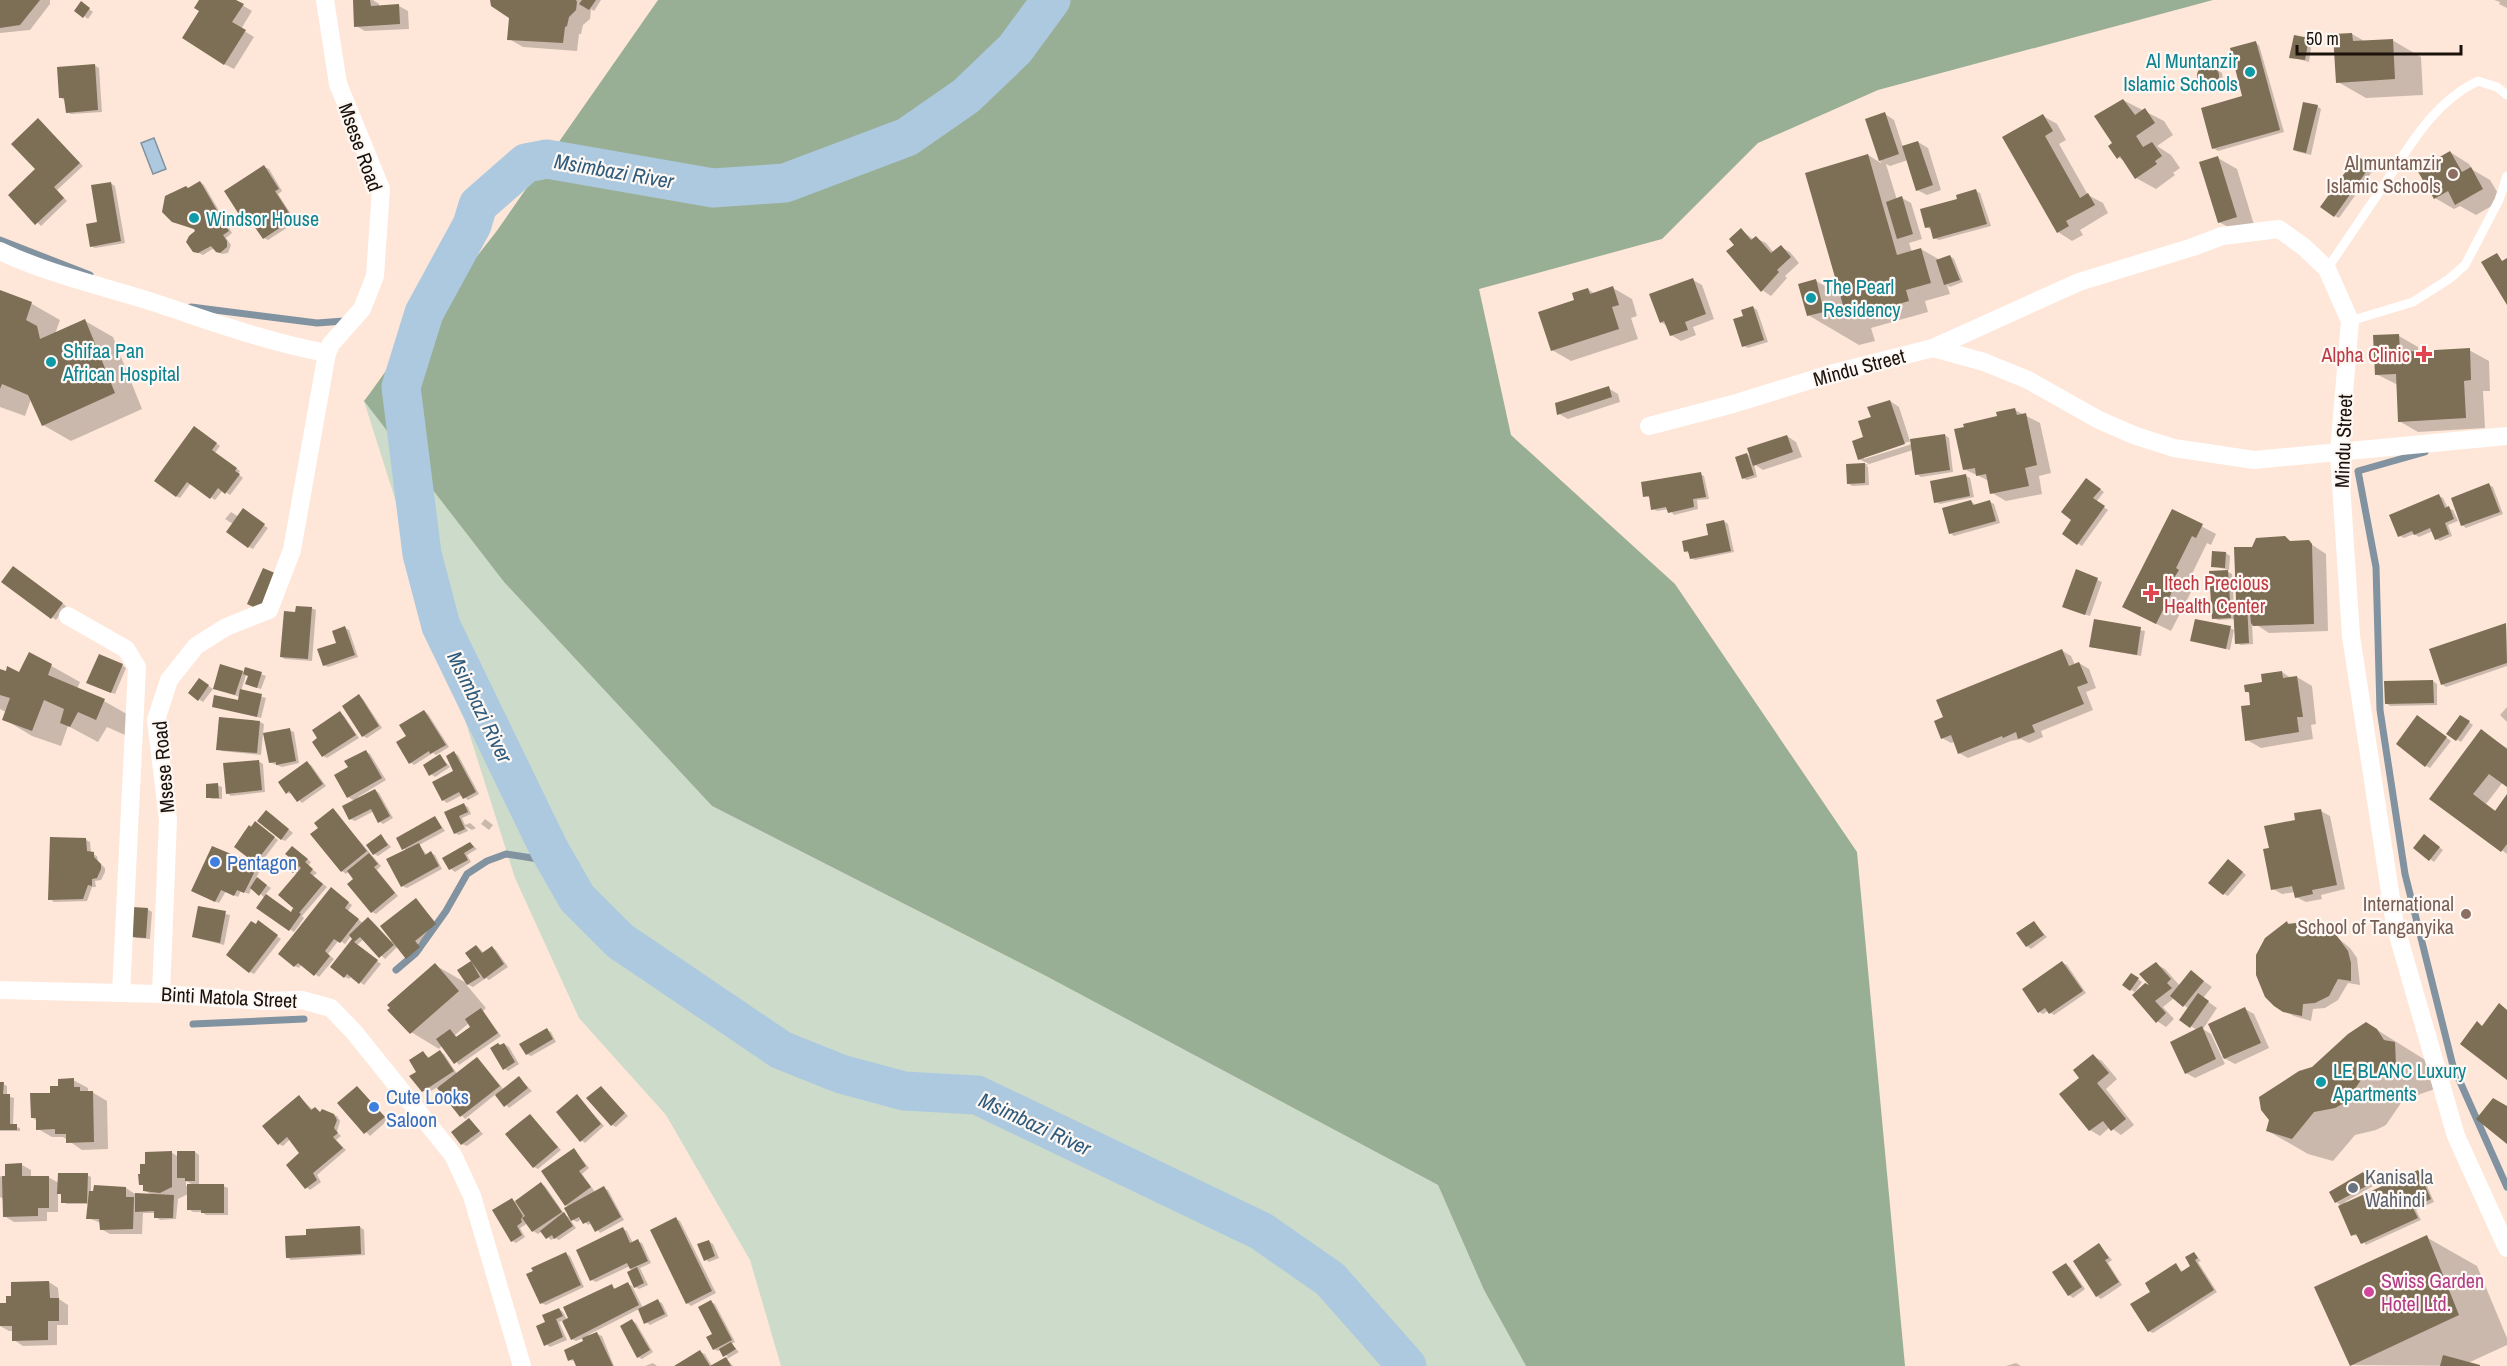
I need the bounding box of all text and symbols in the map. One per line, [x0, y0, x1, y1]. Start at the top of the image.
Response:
scale bar [2297, 18, 2460, 56]
text: 50 m [2306, 26, 2339, 51]
place label: Al Muntanzir Islamic Schools [2123, 47, 2239, 97]
marker: Al Muntanzir Islamic Schools [2243, 65, 2257, 79]
street label: Msese Road [333, 99, 389, 195]
water label: Msimbazi River [552, 146, 677, 196]
place label: Al muntamzir Islamic Schools [2326, 149, 2442, 199]
marker: Al muntamzir Islamic Schools [2446, 167, 2460, 181]
place label: Windsor House [206, 205, 319, 232]
marker: Windsor House [187, 211, 201, 225]
place label: The Pearl Residency [1823, 273, 1901, 323]
marker: The Pearl Residency [1804, 291, 1818, 305]
place label: Shifaa Pan African Hospital [62, 337, 180, 387]
place label: Alpha Clinic [2321, 341, 2410, 368]
street label: Mindu Street [1810, 342, 1908, 392]
marker: Alpha Clinic [2415, 345, 2433, 363]
marker: Shifaa Pan African Hospital [44, 355, 58, 369]
street label: Mindu Street [2328, 393, 2358, 488]
place label: Itech Precious Health Center [2164, 569, 2269, 619]
marker: Itech Precious Health Center [2142, 584, 2160, 602]
water label: Msimbazi River [441, 646, 520, 769]
street label: Msese Road [146, 720, 180, 814]
place label: Pentagon [227, 849, 297, 876]
marker: Pentagon [208, 855, 222, 869]
place label: International School of Tanganyika [2297, 890, 2454, 940]
marker: International School of Tanganyika [2459, 907, 2473, 921]
street label: Binti Matola Street [160, 980, 298, 1014]
place label: LE BLANC Luxury Apartments [2332, 1057, 2467, 1107]
marker: LE BLANC Luxury Apartments [2314, 1075, 2328, 1089]
place label: Cute Looks Saloon [386, 1083, 469, 1133]
water label: Msimbazi River [974, 1085, 1097, 1163]
marker: Cute Looks Saloon [367, 1100, 381, 1114]
place label: Kanisa la Wahindi [2365, 1163, 2433, 1213]
marker: Kanisa la Wahindi [2346, 1181, 2360, 1195]
place label: Swiss Garden Hotel Ltd. [2381, 1267, 2484, 1317]
marker: Swiss Garden Hotel Ltd. [2362, 1285, 2376, 1299]

